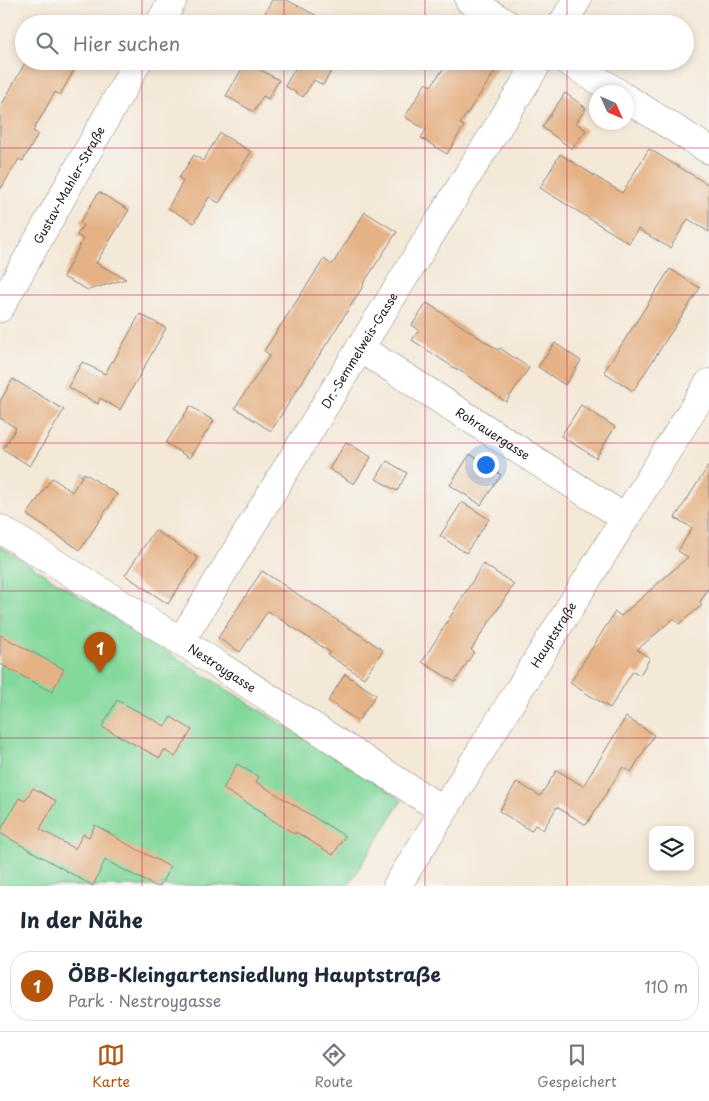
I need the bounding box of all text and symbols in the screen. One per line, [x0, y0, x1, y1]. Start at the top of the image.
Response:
search box [15, 15, 694, 70]
icon: search [33, 29, 61, 57]
text: Hier suchen [73, 29, 180, 57]
north arrow [589, 85, 634, 130]
street label: Gustav-Mahler-Straße [29, 123, 109, 247]
street label: Dr.-Semmelweis-Gasse [316, 289, 402, 412]
street label: Rohrauergasse [452, 403, 534, 464]
your location [473, 452, 499, 478]
street label: Hauptstraße [526, 598, 580, 671]
pin: 1 [84, 632, 116, 673]
street label: Nestroygasse [185, 639, 260, 696]
map controls [649, 826, 694, 871]
button: layers [649, 826, 694, 871]
text: In der Nähe [20, 903, 142, 935]
text: ÖBB-Kleingartensiedlung Hauptstraße [68, 960, 441, 988]
text: 1 [33, 974, 41, 998]
text: 110 m [645, 974, 688, 998]
text: Park · Nestroygasse [68, 988, 221, 1012]
tab: Karte [92, 1041, 130, 1092]
tab: Route [314, 1041, 353, 1092]
tab: Gespeichert [537, 1041, 617, 1092]

